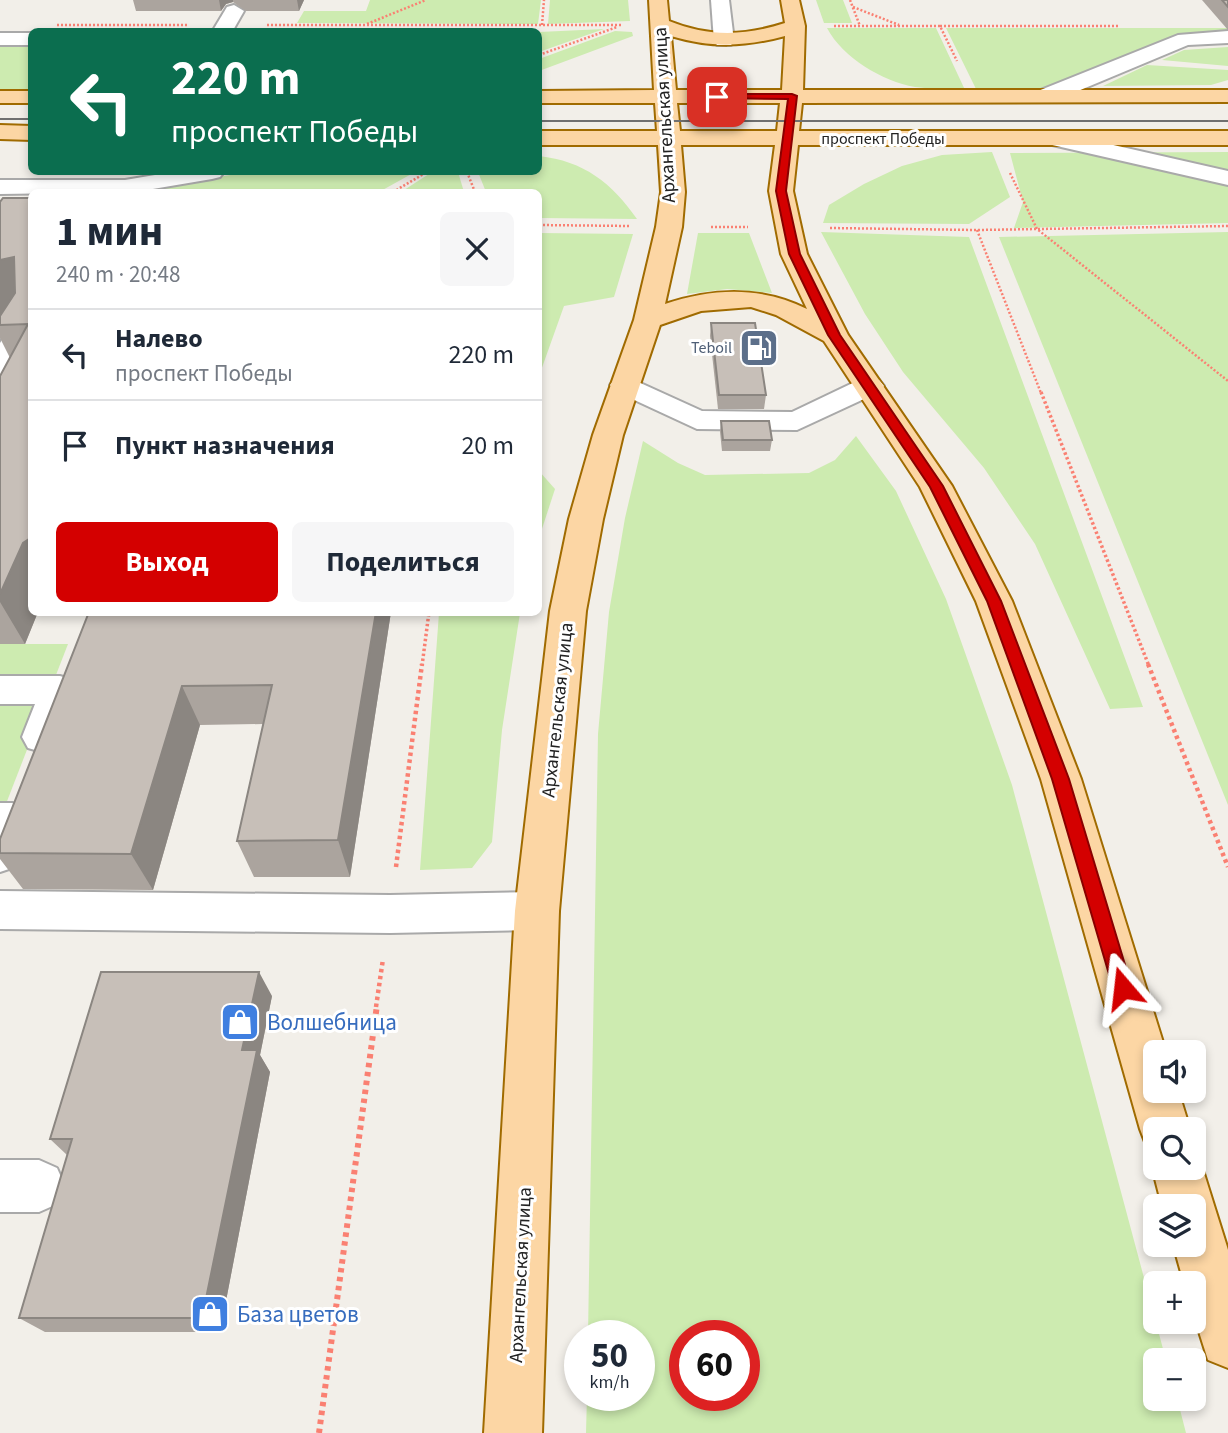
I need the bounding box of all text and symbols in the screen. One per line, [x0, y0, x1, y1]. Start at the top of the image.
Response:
street label: Архангельская улица [647, 27, 683, 203]
text: 220 m [171, 44, 300, 114]
icon: left [56, 56, 147, 147]
pin [687, 67, 747, 127]
icon: arrive [698, 78, 736, 116]
text: проспект Победы [171, 109, 418, 155]
street label: проспект Победы [821, 128, 945, 150]
text: 1 мин [56, 202, 163, 262]
button: close [440, 212, 514, 286]
text: 240 m · 20:48 [56, 258, 180, 291]
text: Налево [115, 320, 203, 357]
fuel station icon: Teboil [738, 327, 780, 369]
icon: left [56, 336, 94, 374]
text: 220 m [448, 336, 514, 373]
place label: Teboil [691, 337, 732, 359]
text: проспект Победы [115, 357, 293, 390]
icon: arrive [56, 427, 94, 465]
text: Пункт назначения [115, 427, 335, 464]
text: 20 m [461, 427, 514, 464]
button: Выход [56, 522, 278, 602]
button: Поделиться [292, 522, 514, 602]
street label: Архангельская улица [535, 621, 581, 799]
position arrow [1086, 951, 1160, 1025]
shop icon: Волшебница [219, 1001, 261, 1043]
place label: Волшебница [267, 1006, 397, 1039]
map controls [1143, 1040, 1206, 1411]
button: sound [1143, 1040, 1206, 1103]
button: search [1143, 1117, 1206, 1180]
street label: Архангельская улица [503, 1187, 539, 1363]
button: layers [1143, 1194, 1206, 1257]
button: + [1143, 1271, 1206, 1334]
shop icon: База цветов [189, 1293, 231, 1335]
place label: База цветов [237, 1298, 359, 1331]
speed limit sign: 60 [669, 1320, 760, 1411]
text: 50 [591, 1331, 628, 1381]
button: − [1143, 1348, 1206, 1411]
text: km/h [590, 1370, 629, 1395]

